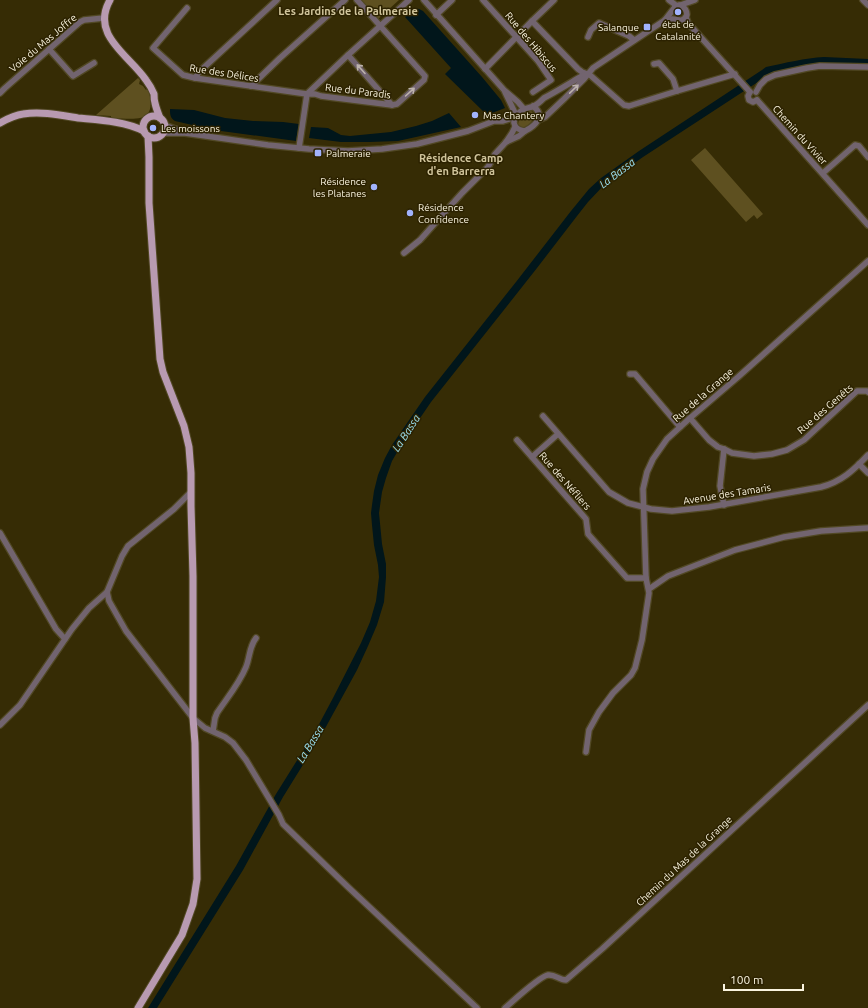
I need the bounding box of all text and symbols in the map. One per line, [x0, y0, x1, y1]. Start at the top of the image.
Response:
district label: Les Jardins de la Palmeraie [278, 5, 418, 17]
marker: état de Catalanité [673, 7, 683, 17]
street label: Rue des Hibiscus [503, 10, 559, 74]
street label: Voie du Mas Joffre [7, 12, 79, 74]
place label: état de Catalanité [655, 19, 701, 42]
place label: Salanque [598, 22, 639, 33]
marker: Salanque [642, 22, 652, 32]
street label: Rue des Délices [189, 62, 259, 84]
one-way arrow [356, 64, 366, 74]
street label: Rue du Paradis [324, 82, 392, 100]
one-way arrow [569, 84, 579, 94]
one-way arrow [405, 88, 415, 97]
street label: Chemin du Vivier [770, 103, 830, 167]
marker: Mas Chantery [470, 110, 480, 120]
place label: Mas Chantery [483, 110, 545, 121]
marker: Les moissons [148, 123, 158, 133]
place label: Les moissons [161, 123, 220, 134]
marker: Palmeraie [313, 148, 323, 158]
place label: Palmeraie [326, 148, 371, 159]
district label: Résidence Camp d'en Barrerra [419, 152, 504, 177]
water label: La Bassa [597, 156, 637, 190]
place label: Résidence les Platanes [313, 176, 366, 199]
marker: Résidence les Platanes [369, 182, 379, 192]
place label: Résidence Confidence [418, 202, 469, 225]
marker: Résidence Confidence [405, 208, 415, 218]
street label: Rue de la Grange [671, 366, 735, 424]
street label: Rue des Genêts [795, 382, 855, 436]
water label: La Bassa [390, 412, 422, 454]
street label: Rue des Néfliers [537, 450, 593, 512]
street label: Avenue des Tamaris [682, 482, 772, 506]
water label: La Bassa [294, 723, 326, 765]
street label: Chemin du Mas de la Grange [634, 814, 734, 908]
scale bar [724, 966, 803, 992]
text: 100 m [730, 973, 763, 986]

